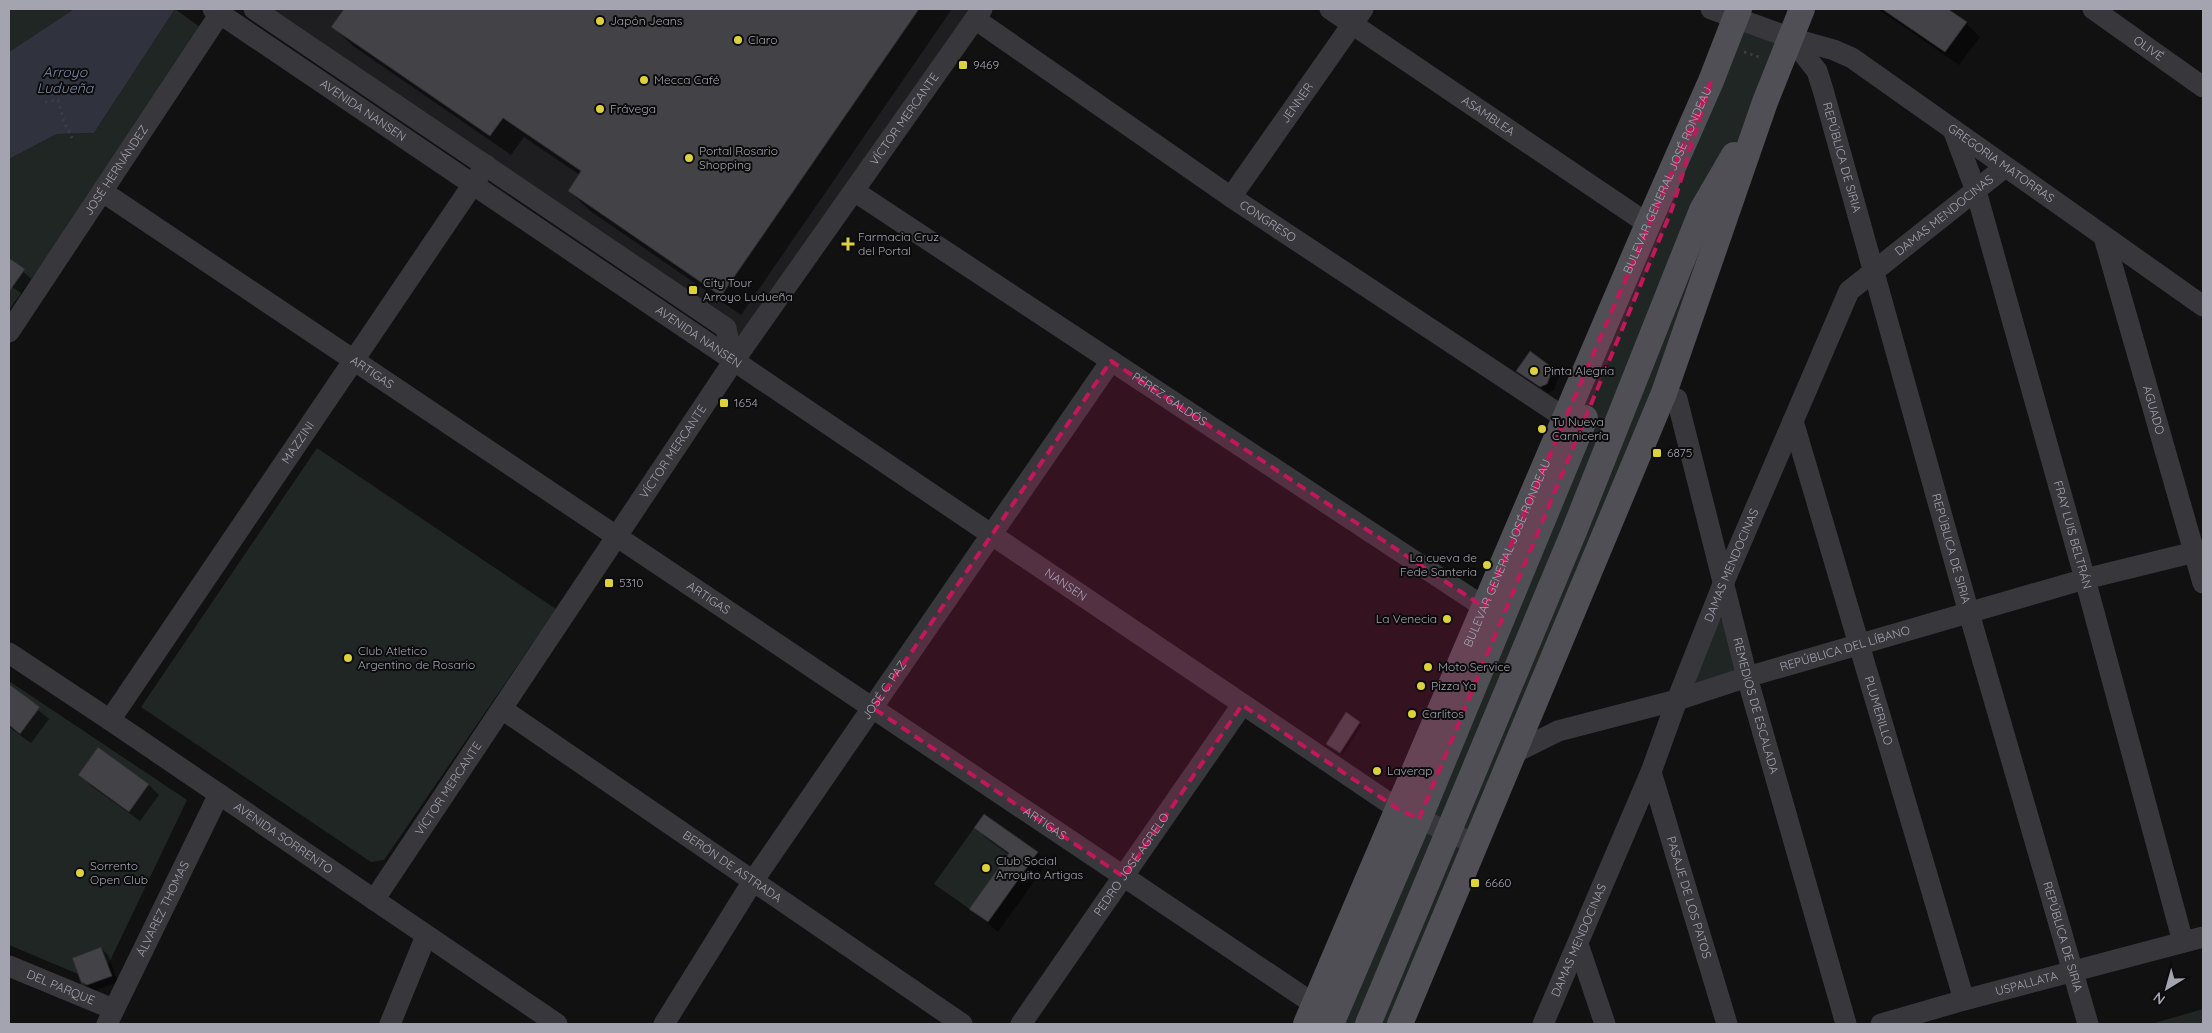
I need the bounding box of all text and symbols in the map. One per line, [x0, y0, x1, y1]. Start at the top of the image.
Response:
place label: Japón Jeans [610, 13, 683, 28]
marker: Japón Jeans [594, 15, 606, 27]
place label: Claro [748, 32, 777, 47]
street label: OLIVÉ [2131, 32, 2167, 64]
marker: Claro [732, 34, 744, 46]
place label: 9469 [973, 57, 999, 72]
marker: 9469 [957, 59, 969, 71]
water label: Arroyo Ludueña [37, 63, 95, 97]
street label: VÍCTOR MERCANTE [866, 70, 942, 168]
place label: Mecca Café [654, 72, 720, 87]
marker: Mecca Café [638, 74, 650, 86]
street label: AVENIDA NANSEN [317, 76, 409, 144]
street label: JENNER [1277, 79, 1316, 126]
street label: BULEVAR GENERAL JOSÉ RONDEAU [1620, 84, 1715, 276]
street label: ASAMBLEA [1459, 92, 1518, 139]
street label: REPÚBLICA DE SIRIA [1820, 100, 1865, 215]
place label: Frávega [610, 101, 656, 116]
marker: Frávega [594, 103, 606, 115]
street label: GREGORIA MATORRAS [1945, 120, 2058, 206]
street label: JOSÉ HERNÁNDEZ [81, 122, 151, 218]
place label: Portal Rosario Shopping [699, 143, 778, 172]
marker: Portal Rosario Shopping [683, 152, 695, 164]
street label: DAMAS MENDOCINAS [1892, 171, 1996, 259]
street label: CONGRESO [1237, 197, 1299, 245]
place label: Farmacia Cruz del Portal [858, 229, 939, 258]
marker: Farmacia Cruz del Portal [842, 238, 854, 250]
place label: City Tour Arroyo Ludueña [703, 275, 793, 304]
marker: City Tour Arroyo Ludueña [687, 284, 699, 296]
street label: AVENIDA NANSEN [653, 302, 745, 371]
street label: ARTIGAS [348, 352, 397, 392]
place label: Pinta Alegria [1544, 363, 1614, 378]
marker: Pinta Alegria [1528, 365, 1540, 377]
street label: PÉREZ GALDÓS [1129, 369, 1210, 429]
street label: AGUADO [2140, 384, 2168, 436]
place label: 1654 [734, 395, 758, 410]
marker: 1654 [718, 397, 730, 409]
street label: VÍCTOR MERCANTE [636, 402, 709, 501]
place label: Tu Nueva Carnicería [1552, 414, 1609, 443]
street label: MAZZINI [278, 418, 317, 466]
marker: Tu Nueva Carnicería [1536, 423, 1548, 435]
place label: 6875 [1667, 445, 1692, 460]
marker: 6875 [1651, 447, 1663, 459]
street label: BULEVAR GENERAL JOSÉ RONDEAU [1460, 457, 1554, 649]
street label: FRAY LUIS BELTRÁN [2051, 479, 2095, 590]
street label: REPÚBLICA DE SIRIA [1929, 491, 1974, 606]
street label: DAMAS MENDOCINAS [1701, 506, 1762, 624]
place label: La cueva de Fede Santeria [1400, 550, 1477, 579]
marker: La cueva de Fede Santeria [1481, 559, 1493, 571]
street label: NANSEN [1042, 565, 1090, 604]
place label: 5310 [619, 575, 643, 590]
marker: 5310 [603, 577, 615, 589]
street label: ARTIGAS [684, 578, 733, 618]
place label: La Venecia [1376, 611, 1437, 626]
marker: La Venecia [1441, 613, 1453, 625]
street label: REPÚBLICA DEL LÍBANO [1778, 622, 1912, 674]
street label: REMEDIOS DE ESCALADA [1730, 636, 1782, 776]
place label: Club Atletico Argentino de Rosario [358, 643, 475, 672]
marker: Club Atletico Argentino de Rosario [342, 652, 354, 664]
street label: JOSÉ C. PAZ [858, 657, 910, 722]
place label: Moto Service [1438, 659, 1511, 674]
marker: Moto Service [1422, 661, 1434, 673]
street label: PLUMERILLO [1862, 674, 1896, 747]
place label: Pizza Ya [1431, 678, 1476, 693]
marker: Pizza Ya [1415, 680, 1427, 692]
place label: Carlitos [1422, 706, 1464, 721]
marker: Carlitos [1406, 708, 1418, 720]
street label: VÍCTOR MERCANTE [411, 738, 485, 838]
place label: Laverap [1387, 763, 1433, 778]
marker: Laverap [1371, 765, 1383, 777]
street label: AVENIDA SORRENTO [231, 799, 336, 877]
street label: ARTIGAS [1021, 803, 1070, 843]
street label: PEDRO JOSÉ AGRELO [1090, 810, 1172, 919]
street label: BERÓN DE ASTRADA [680, 827, 785, 905]
street label: PASAJE DE LOS PATOS [1664, 834, 1715, 960]
place label: Club Social Arroyito Artigas [996, 853, 1084, 882]
place label: Sorrento Open Club [90, 858, 148, 887]
street label: ÁLVAREZ THOMAS [133, 858, 192, 959]
marker: Club Social Arroyito Artigas [980, 862, 992, 874]
marker: Sorrento Open Club [74, 867, 86, 879]
place label: 6660 [1485, 875, 1512, 890]
marker: 6660 [1469, 877, 1481, 889]
street label: REPÚBLICA DE SIRIA [2040, 880, 2086, 994]
street label: DAMAS MENDOCINAS [1548, 881, 1609, 999]
north arrow [2142, 963, 2192, 1013]
street label: DEL PARQUE [25, 966, 97, 1008]
street label: USPALLATA [1993, 968, 2059, 998]
text: N [2150, 988, 2169, 1009]

